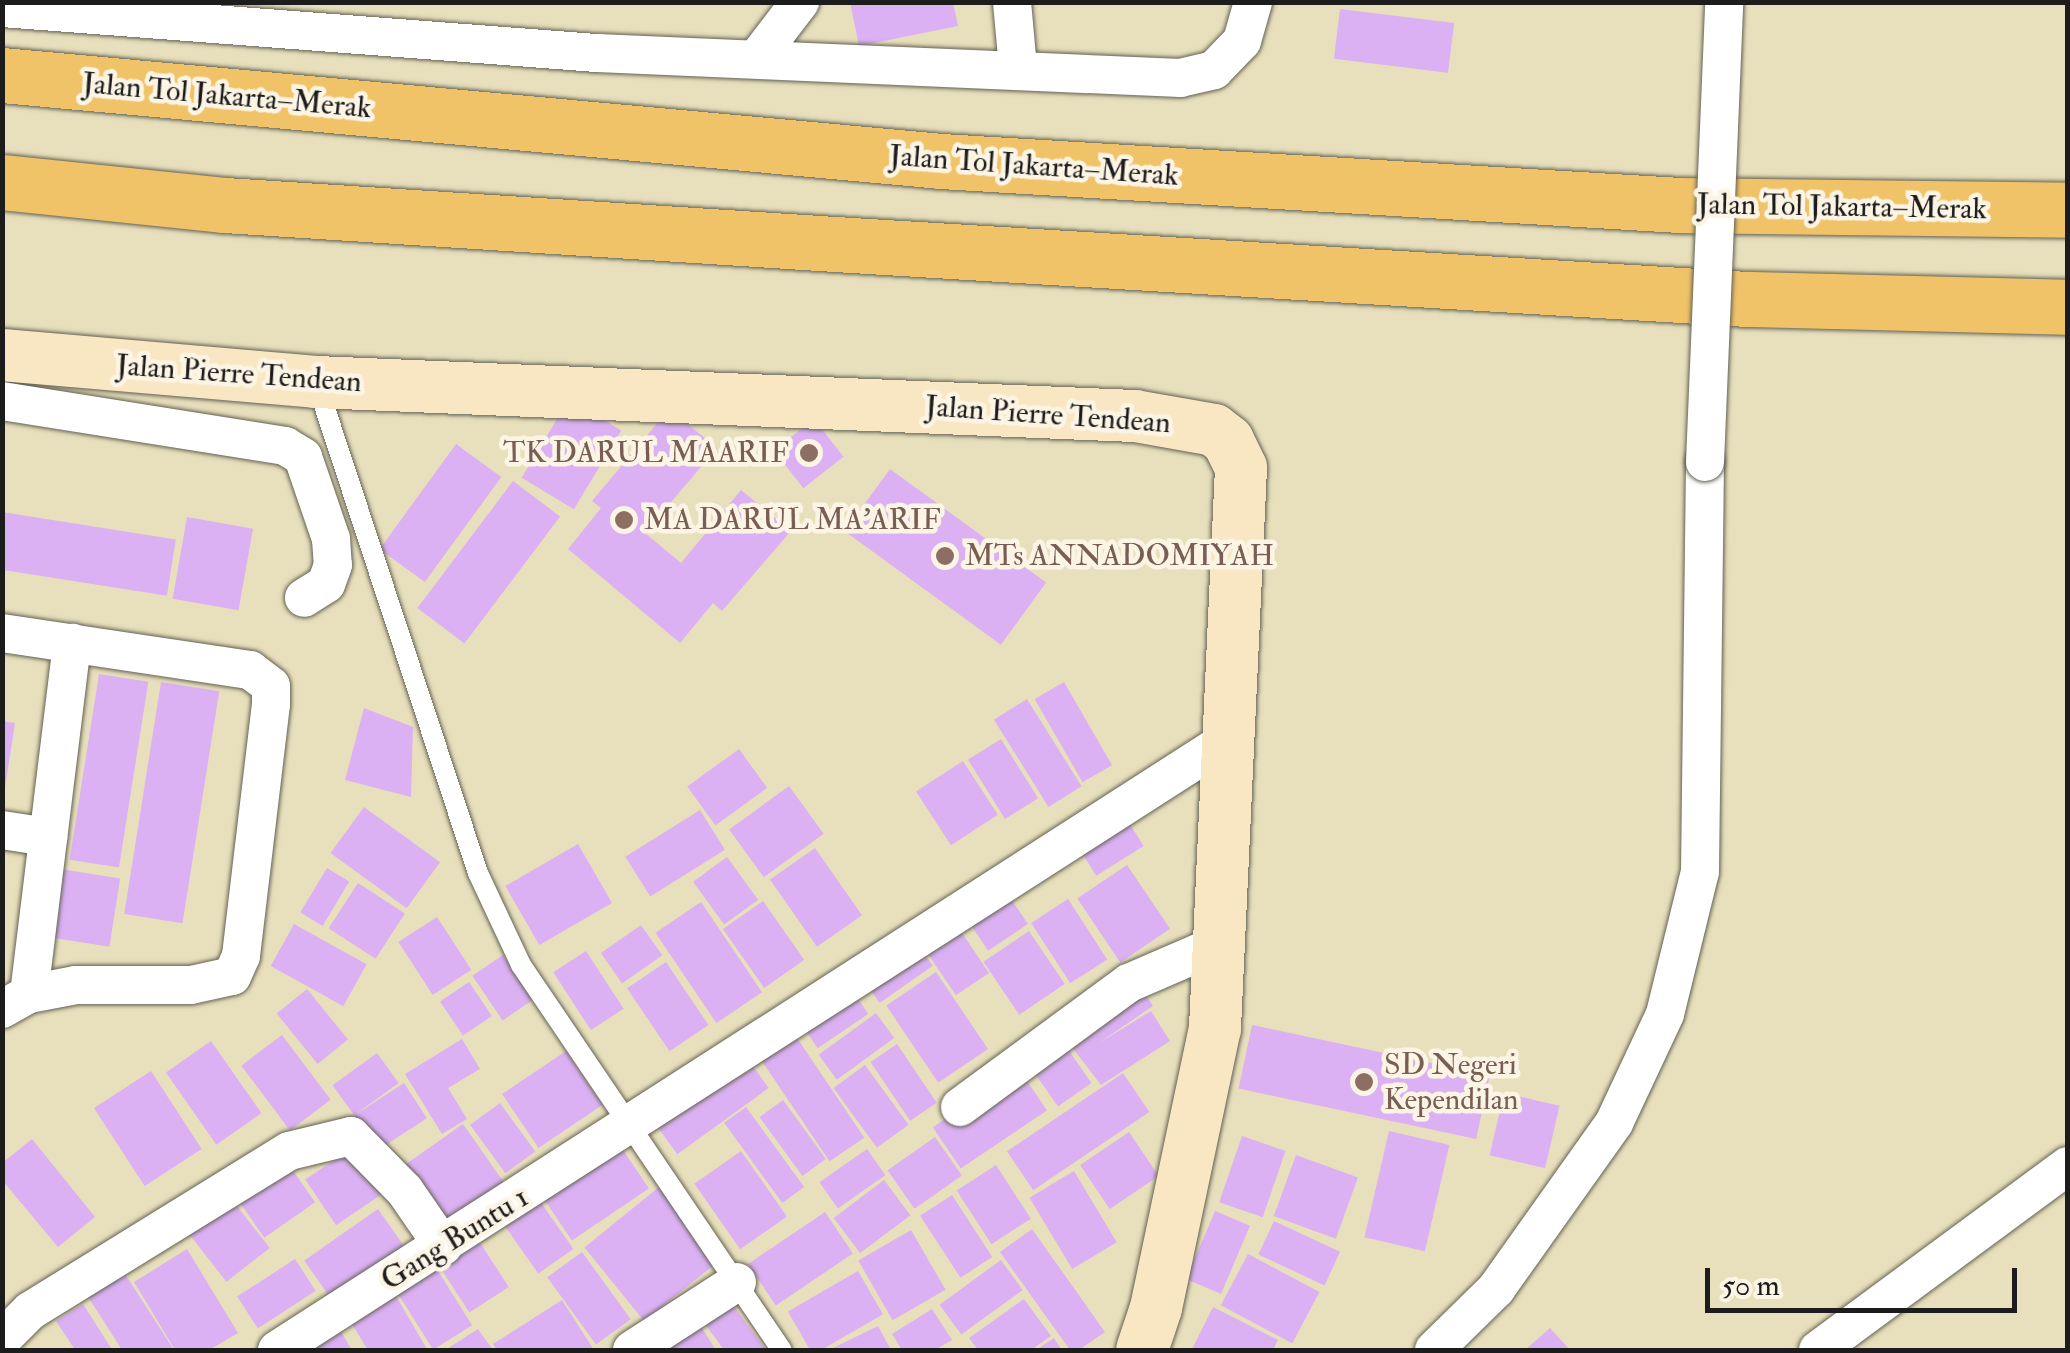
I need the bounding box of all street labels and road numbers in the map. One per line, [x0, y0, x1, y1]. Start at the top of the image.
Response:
street label: Jalan Tol Jakarta–Merak [81, 65, 373, 127]
street label: Jalan Tol Jakarta–Merak [888, 138, 1180, 194]
street label: Jalan Tol Jakarta–Merak [1697, 186, 1987, 228]
street label: Jalan Pierre Tendean [115, 347, 363, 401]
street label: Jalan Pierre Tendean [924, 388, 1172, 442]
street label: Gang Buntu 1 [375, 1180, 535, 1298]

